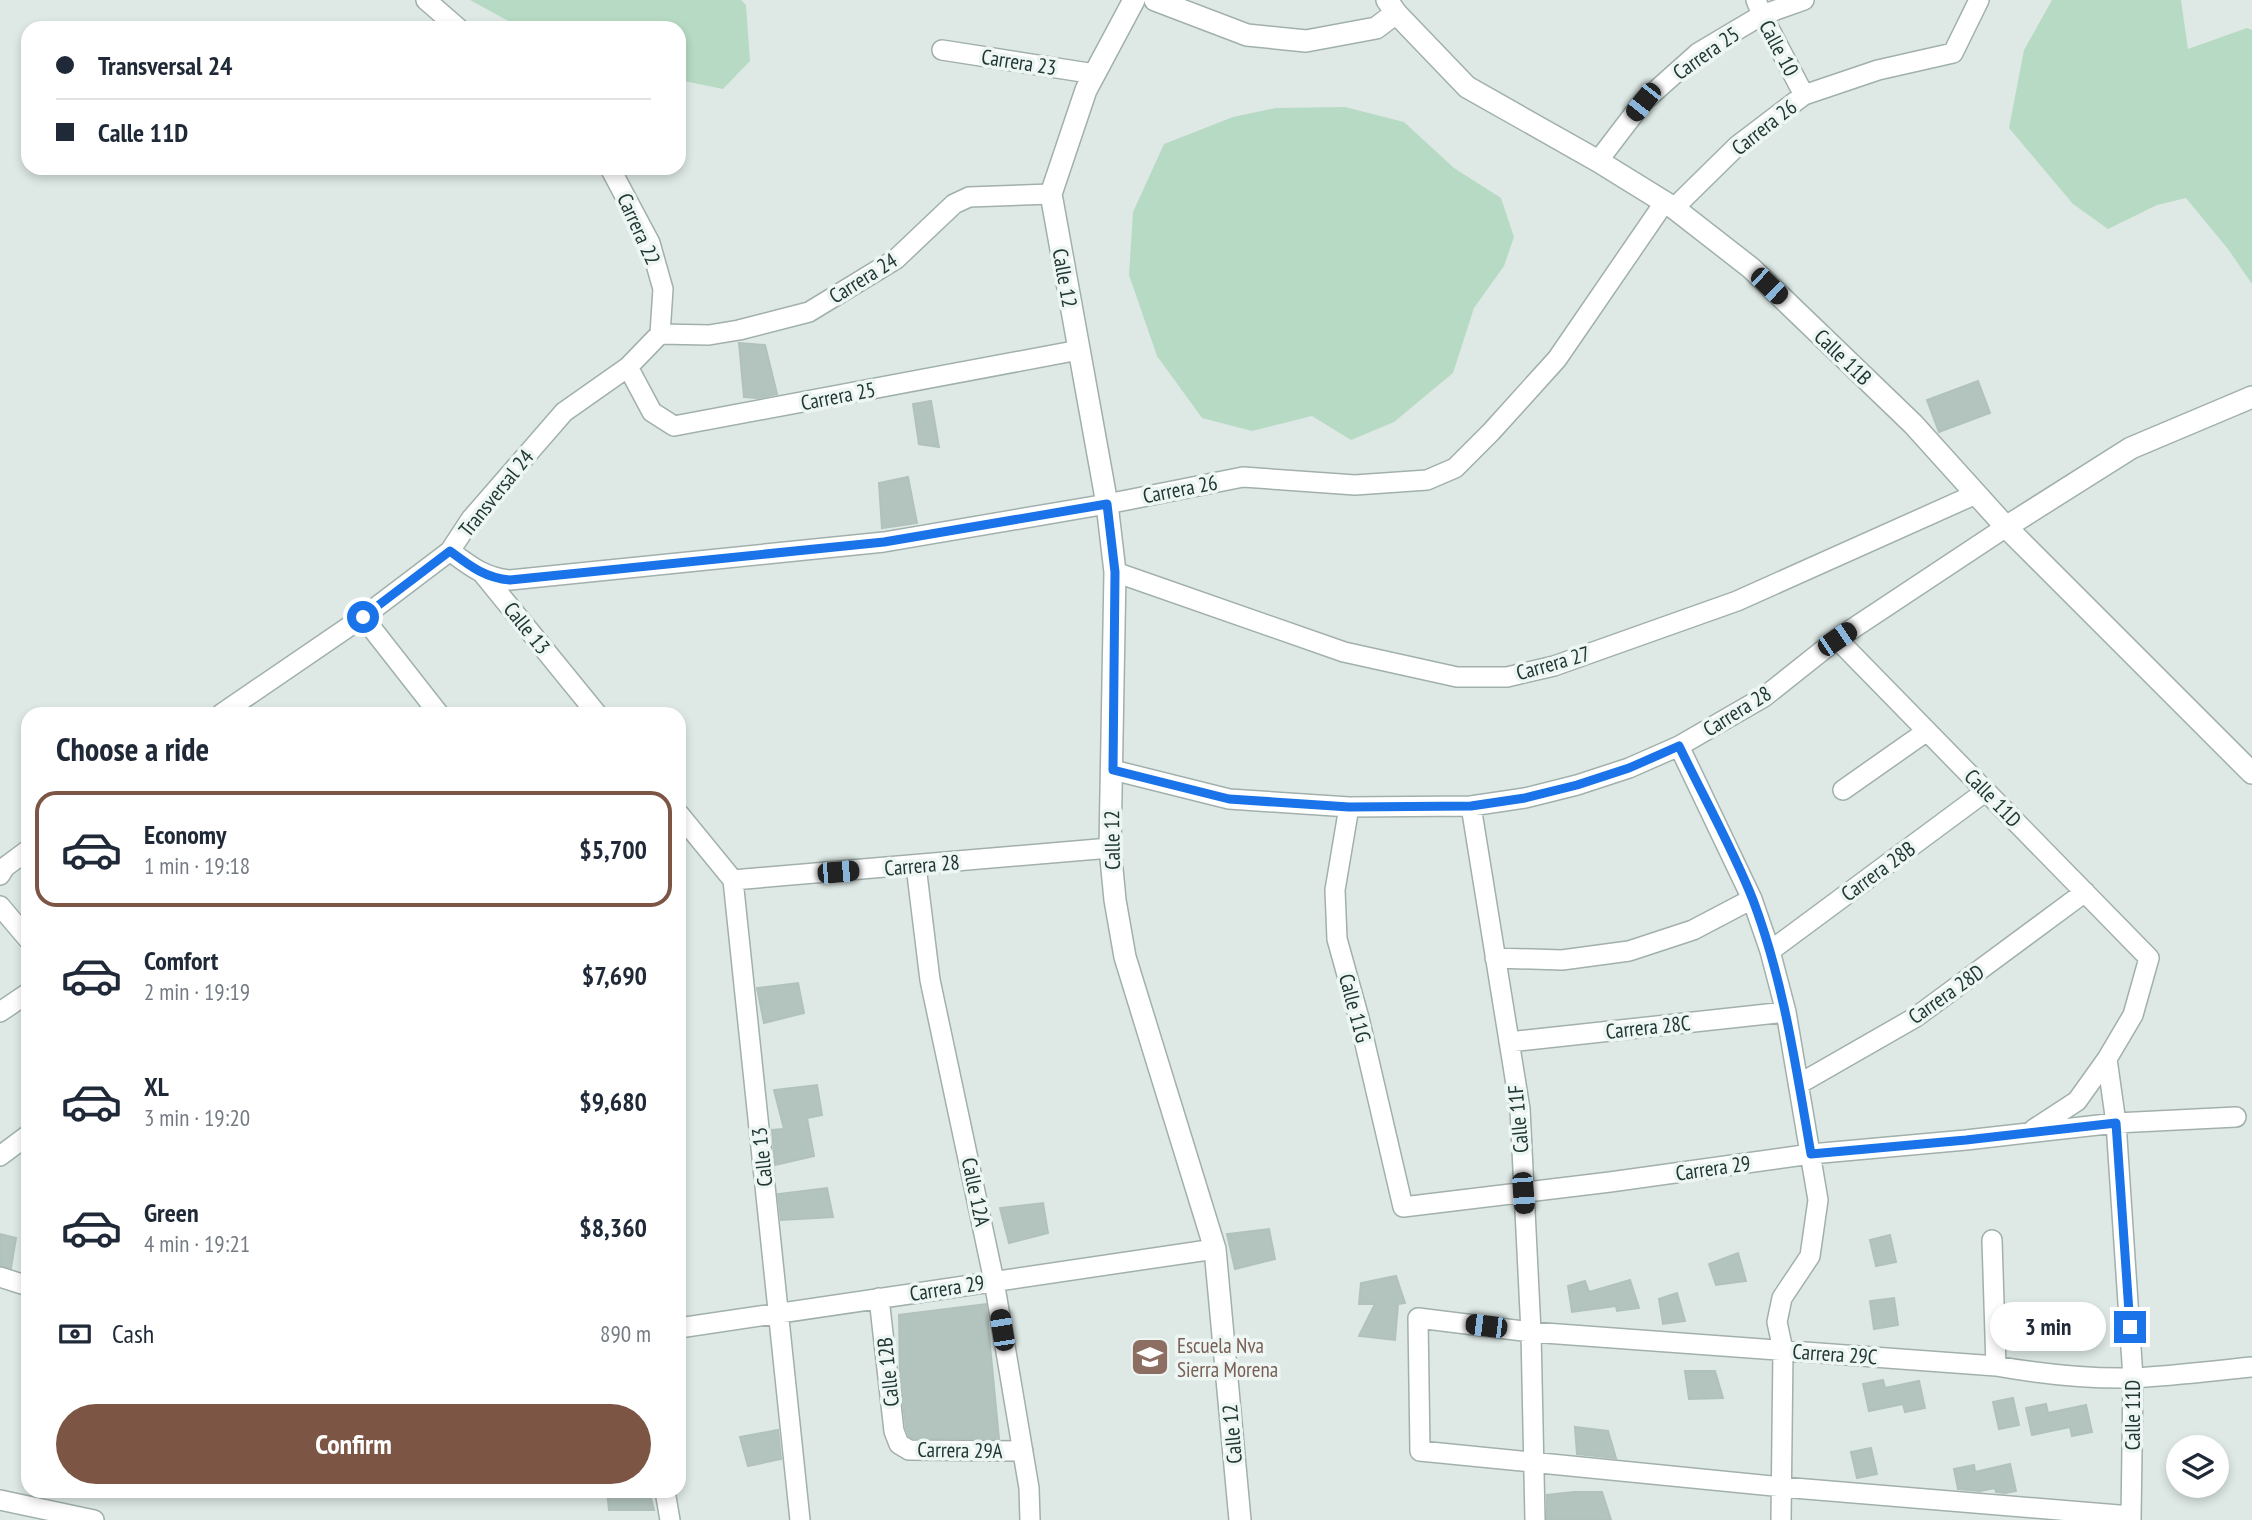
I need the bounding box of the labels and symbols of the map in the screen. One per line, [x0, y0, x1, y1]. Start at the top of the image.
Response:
street label: Calle 10 [1753, 15, 1805, 81]
street label: Carrera 25 [1667, 20, 1745, 86]
street label: Carrera 23 [980, 43, 1058, 81]
car [1622, 79, 1665, 125]
street label: Carrera 26 [1726, 93, 1802, 161]
street label: Carrera 22 [611, 189, 667, 269]
street label: Carrera 24 [824, 246, 903, 309]
street label: Calle 12 [1047, 246, 1083, 310]
car [1747, 264, 1792, 308]
street label: Calle 11B [1809, 323, 1877, 391]
street label: Carrera 25 [798, 376, 878, 416]
street label: Transversal 24 [453, 444, 540, 542]
street label: Carrera 26 [1140, 469, 1220, 509]
street label: Calle 13 [498, 596, 556, 660]
route start [347, 601, 379, 633]
car [1814, 619, 1861, 659]
street label: Carrera 27 [1513, 640, 1593, 686]
street label: Carrera 28 [1698, 680, 1776, 742]
street label: Calle 11D [1959, 763, 2027, 833]
street label: Calle 12 [1098, 810, 1126, 870]
street label: Carrera 28B [1836, 835, 1920, 907]
street label: Carrera 28 [883, 848, 961, 882]
car [817, 860, 860, 884]
street label: Carrera 28D [1903, 958, 1989, 1030]
street label: Calle 11G [1333, 971, 1377, 1045]
street label: Carrera 28C [1604, 1009, 1692, 1045]
street label: Calle 11F [1502, 1084, 1534, 1154]
street label: Calle 13 [745, 1126, 779, 1188]
street label: Carrera 29 [1674, 1149, 1752, 1187]
street label: Calle 12A [956, 1155, 996, 1229]
car [1512, 1171, 1535, 1215]
street label: Carrera 29 [908, 1269, 986, 1307]
callout: 3 min [1990, 1302, 2106, 1352]
car [989, 1308, 1016, 1352]
route end [2114, 1311, 2146, 1343]
car [1464, 1313, 1509, 1339]
place label: Escuela Nva Sierra Morena [1177, 1332, 1278, 1383]
street label: Calle 12B [871, 1336, 905, 1408]
school or university icon: Escuela Nva Sierra Morena [1129, 1336, 1171, 1378]
street label: Carrera 29C [1792, 1338, 1879, 1370]
street label: Calle 11D [2119, 1380, 2146, 1450]
street label: Calle 12 [1216, 1403, 1248, 1465]
street label: Carrera 29A [917, 1436, 1003, 1464]

